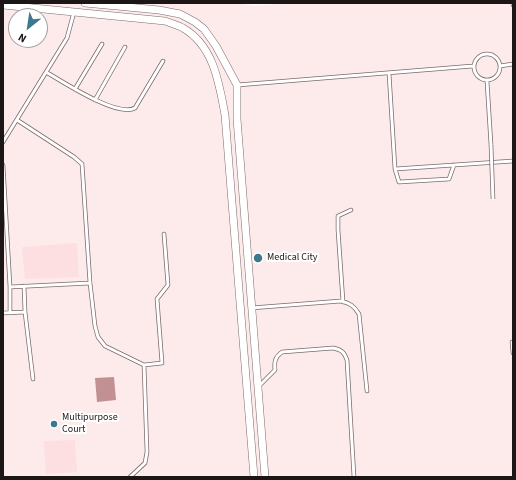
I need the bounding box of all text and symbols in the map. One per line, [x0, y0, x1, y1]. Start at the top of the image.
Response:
north arrow [8, 8, 48, 48]
text: N [15, 30, 29, 46]
marker: Medical City [252, 252, 264, 264]
place label: Medical City [267, 252, 318, 264]
place label: Multipurpose Court [62, 412, 118, 436]
marker: Multipurpose Court [49, 419, 59, 429]

